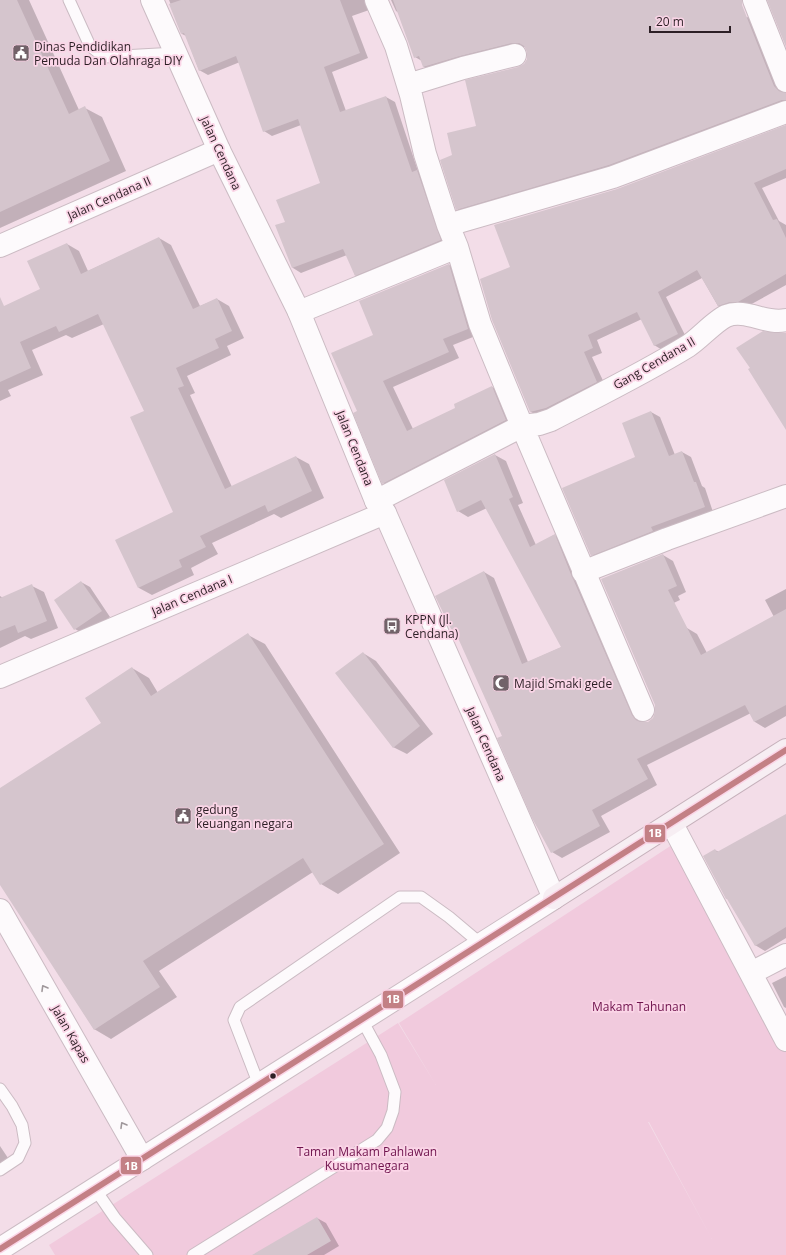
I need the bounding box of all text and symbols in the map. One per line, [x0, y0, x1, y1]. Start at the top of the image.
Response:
scale bar [650, 8, 730, 34]
text: 20 m [656, 13, 684, 30]
place label: Dinas Pendidikan Pemuda Dan Olahraga DIY [34, 38, 183, 69]
public building icon: Dinas Pendidikan Pemuda Dan Olahraga DIY [11, 43, 31, 63]
street label: Jalan Cendana [196, 112, 246, 193]
street label: Jalan Cendana II [64, 172, 153, 224]
street label: Gang Cendana II [610, 333, 698, 393]
street label: Jalan Cendana [332, 407, 378, 488]
street label: Jalan Cendana I [148, 570, 235, 620]
place label: KPPN (Jl. Cendana) [405, 611, 459, 642]
bus stop icon: KPPN (Jl. Cendana) [382, 616, 402, 636]
mosque icon: Majid Smaki gede [491, 673, 511, 693]
place label: Majid Smaki gede [514, 675, 612, 692]
street label: Jalan Cendana [462, 703, 510, 784]
place label: gedung keuangan negara [196, 801, 293, 832]
public building icon: gedung keuangan negara [173, 806, 193, 826]
line badge: 1B [644, 824, 666, 843]
text: 1B [648, 825, 662, 840]
one-way arrow [42, 985, 49, 992]
line badge: 1B [382, 990, 404, 1009]
text: 1B [386, 991, 400, 1006]
park label: Makam Tahunan [592, 998, 686, 1015]
street label: Jalan Kapas [47, 1001, 94, 1066]
unlabelled marker [268, 1071, 278, 1081]
one-way arrow [120, 1122, 127, 1129]
park label: Taman Makam Pahlawan Kusumanegara [297, 1143, 437, 1174]
line badge: 1B [120, 1156, 142, 1175]
text: 1B [124, 1158, 138, 1173]

